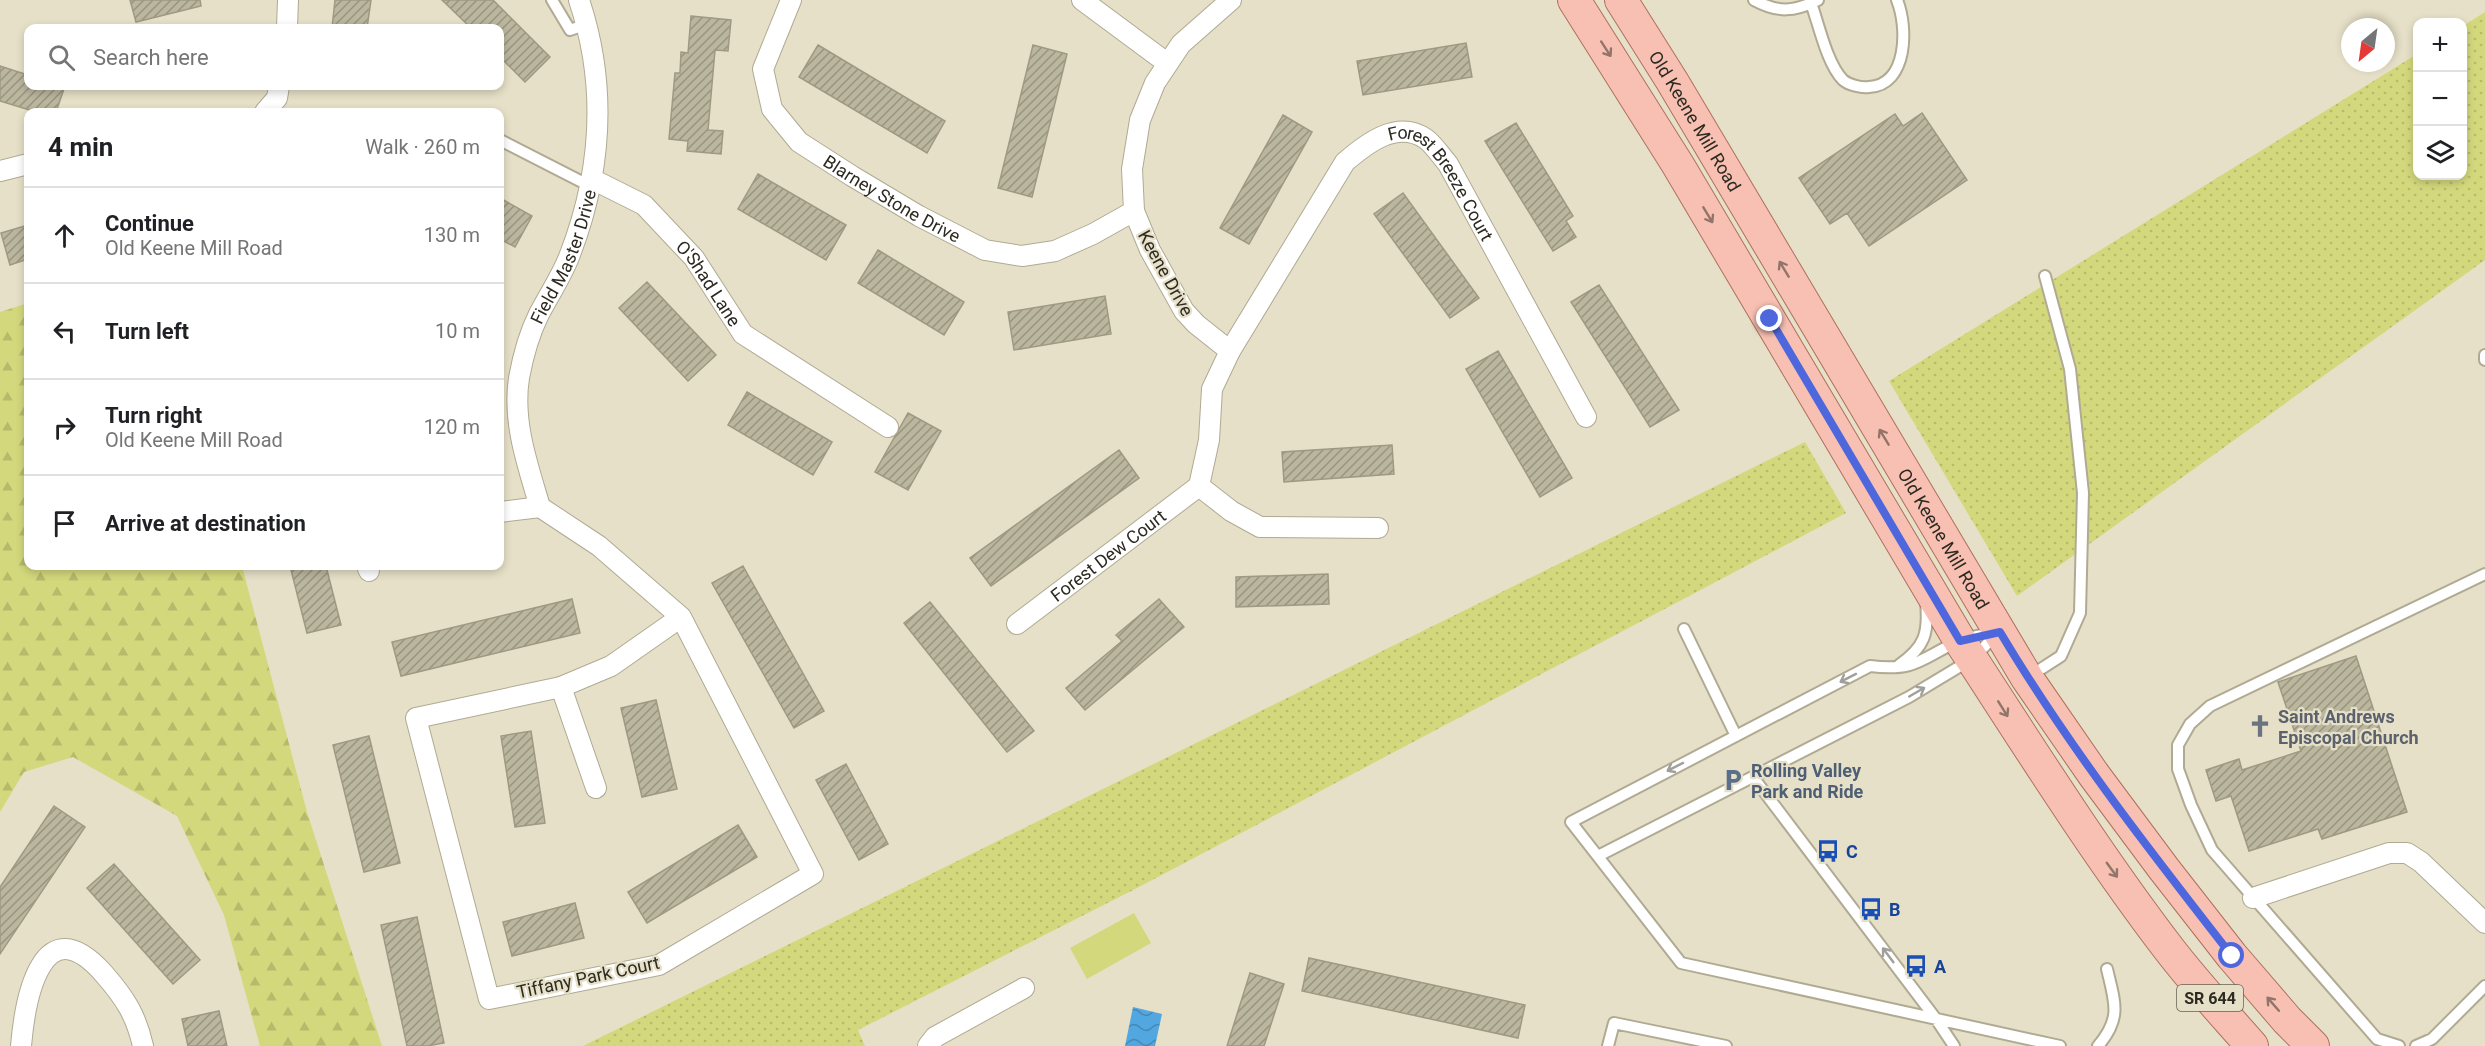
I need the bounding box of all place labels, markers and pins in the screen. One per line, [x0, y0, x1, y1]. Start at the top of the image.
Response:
place label: Saint Andrews Episcopal Church [2278, 706, 2419, 748]
church icon: Saint Andrews Episcopal Church [2247, 713, 2273, 739]
place label: Rolling Valley Park and Ride [1751, 760, 1864, 802]
parking icon: Rolling Valley Park and Ride [1720, 767, 1746, 793]
bus stop icon: C [1815, 838, 1841, 864]
place label: C [1846, 841, 1858, 862]
bus stop icon: B [1858, 896, 1884, 922]
place label: B [1889, 899, 1901, 920]
bus stop icon: A [1903, 953, 1929, 979]
place label: A [1934, 956, 1947, 977]

